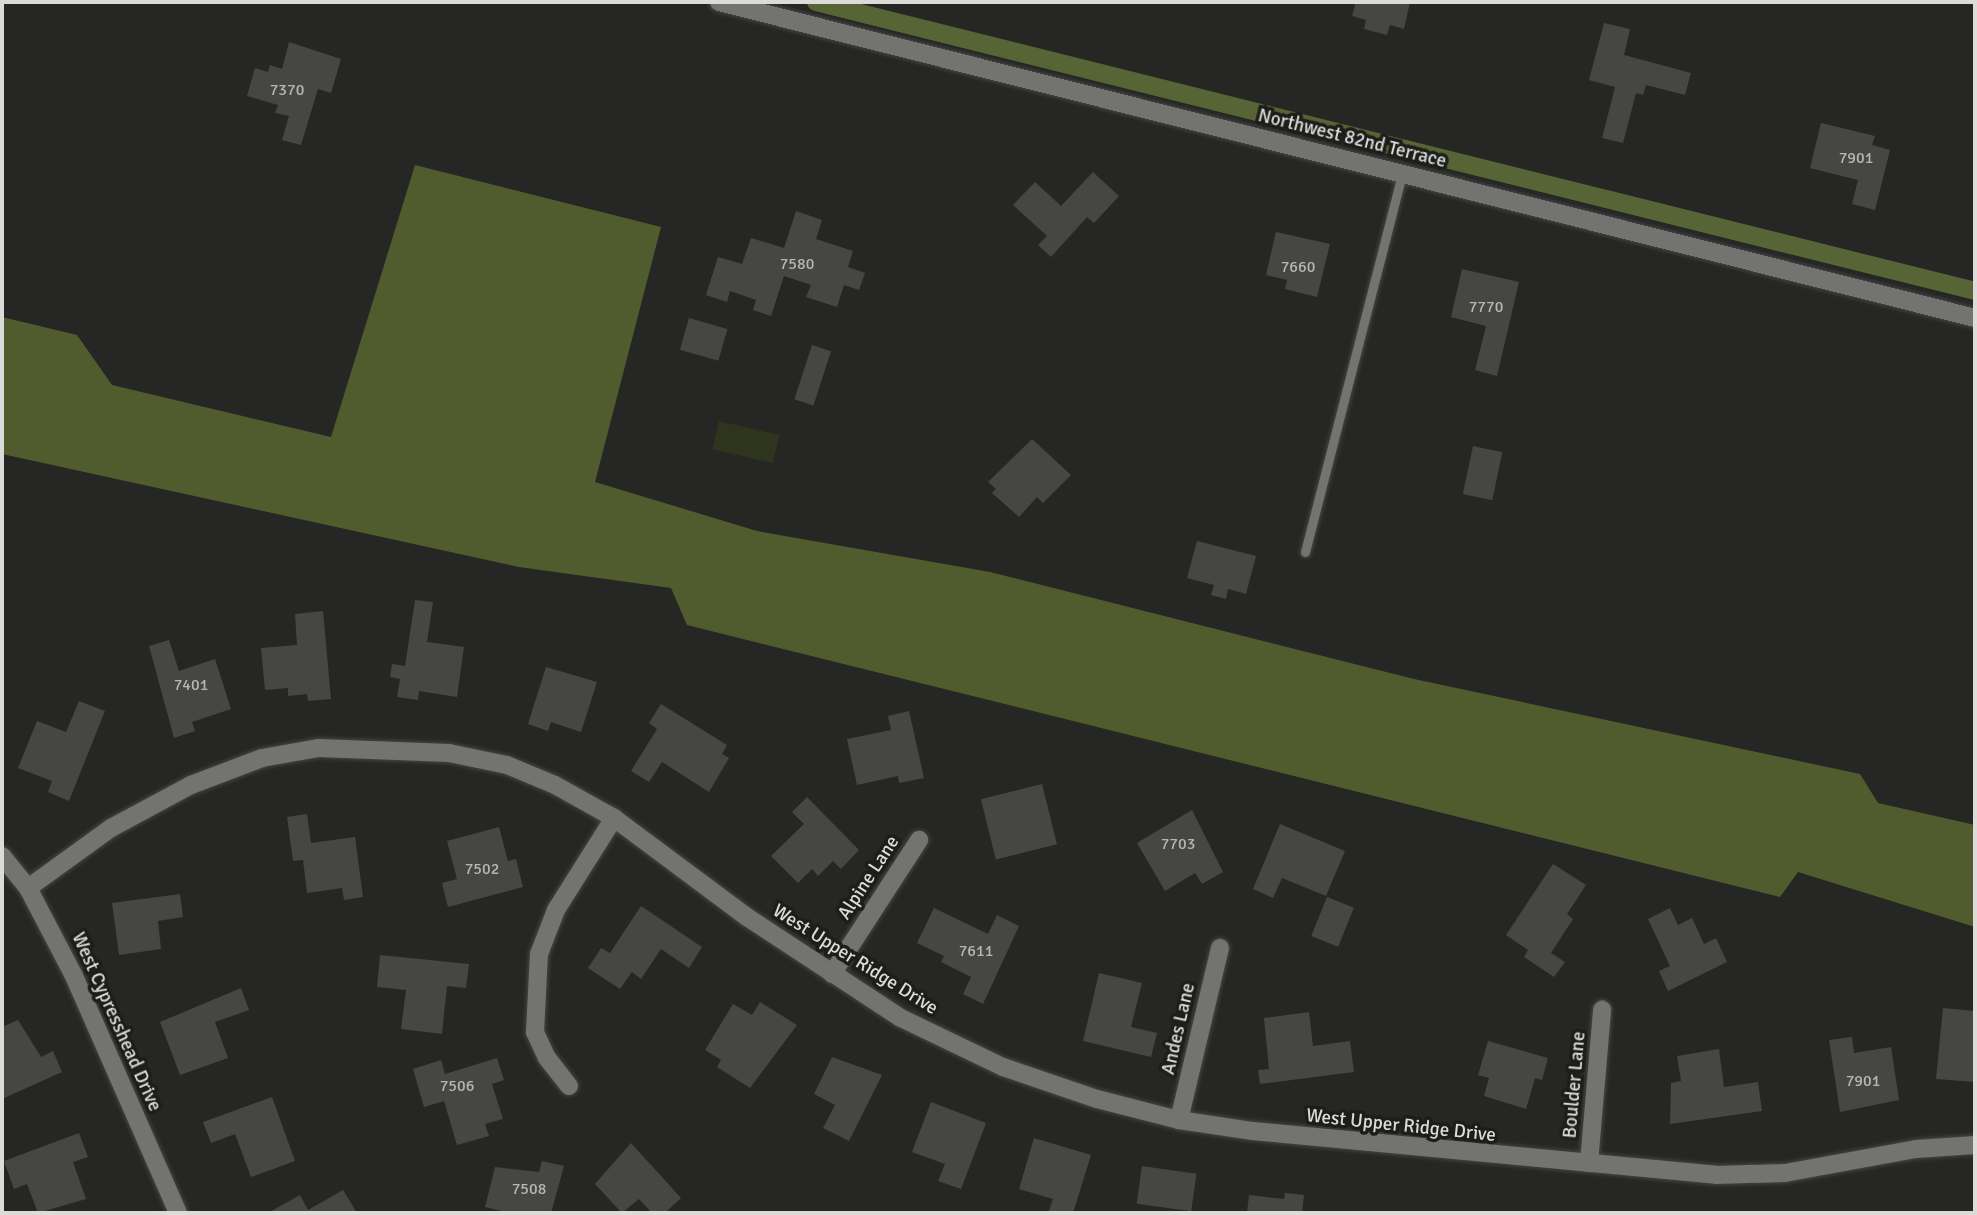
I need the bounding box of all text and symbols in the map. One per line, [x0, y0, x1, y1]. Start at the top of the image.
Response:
house number: 7370 [270, 80, 304, 100]
street label: Northwest 82nd Terrace [1256, 105, 1448, 173]
house number: 7901 [1839, 148, 1873, 168]
house number: 7580 [780, 254, 814, 274]
house number: 7660 [1281, 257, 1315, 277]
house number: 7770 [1469, 297, 1503, 317]
house number: 7401 [174, 675, 208, 695]
street label: Alpine Lane [833, 832, 905, 924]
house number: 7703 [1161, 834, 1195, 854]
house number: 7502 [465, 859, 499, 879]
street label: West Upper Ridge Drive [768, 900, 942, 1020]
street label: West Cypresshead Drive [66, 929, 166, 1115]
house number: 7611 [959, 941, 993, 961]
street label: Andes Lane [1157, 981, 1201, 1077]
street label: Boulder Lane [1559, 1031, 1591, 1139]
house number: 7901 [1846, 1071, 1880, 1091]
house number: 7506 [440, 1076, 474, 1096]
street label: West Upper Ridge Drive [1305, 1105, 1497, 1147]
house number: 7508 [512, 1179, 546, 1199]

